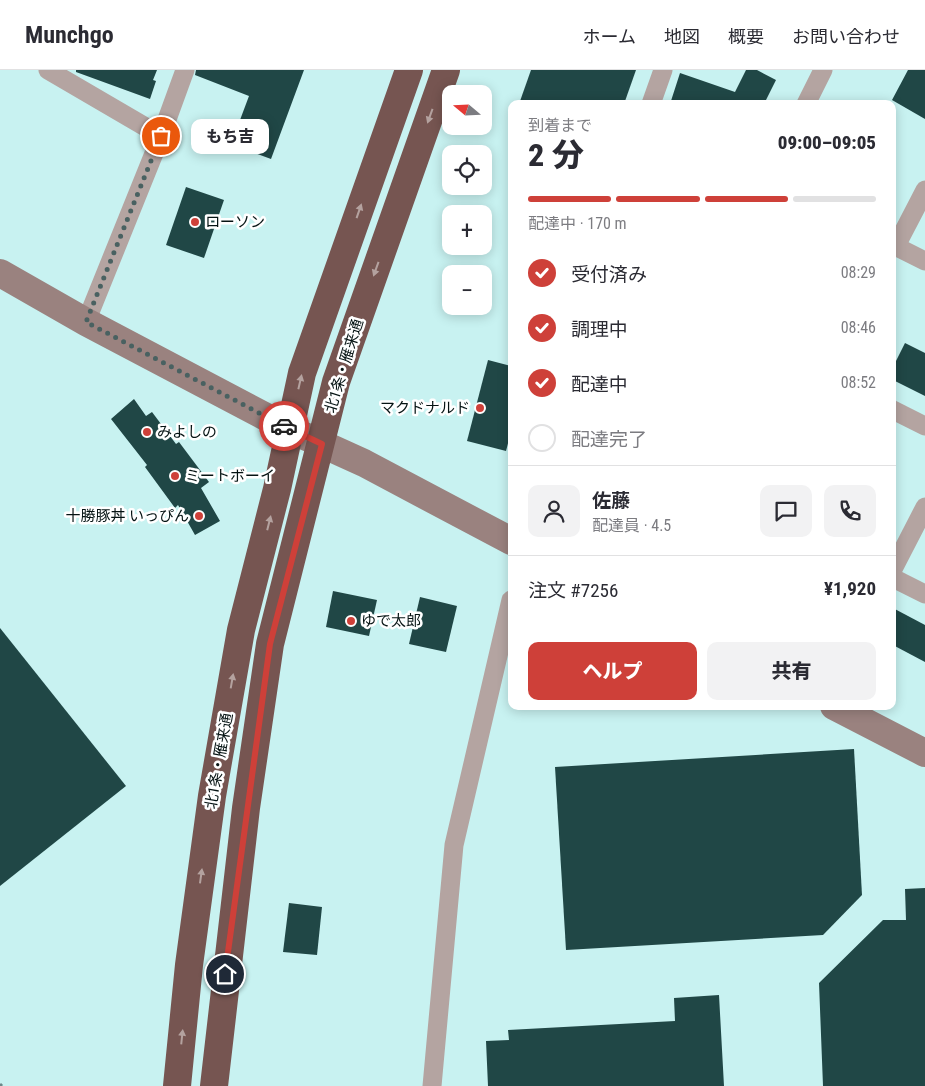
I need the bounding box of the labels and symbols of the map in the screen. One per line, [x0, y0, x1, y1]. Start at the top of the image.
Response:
north arrow [442, 85, 492, 135]
one-way arrow [426, 109, 434, 124]
pin [140, 115, 182, 157]
callout: もち吉 [191, 118, 268, 154]
one-way arrow [356, 204, 363, 219]
place label: ローソン [205, 213, 265, 231]
marker: ローソン [189, 216, 201, 228]
one-way arrow [372, 262, 380, 277]
street label: 北1条・雁来通 [321, 317, 367, 415]
one-way arrow [296, 374, 304, 389]
place label: マクドナルド [380, 399, 470, 417]
courier [259, 401, 309, 451]
marker: マクドナルド [474, 402, 486, 414]
place label: みよしの [157, 423, 217, 441]
marker: みよしの [141, 426, 153, 438]
place label: ミートボーイ [185, 467, 275, 485]
marker: ミートボーイ [169, 470, 181, 482]
place label: 十勝豚丼 いっぴん [66, 507, 189, 525]
marker: 十勝豚丼 いっぴん [193, 510, 205, 522]
one-way arrow [265, 515, 273, 530]
place label: ゆで太郎 [361, 612, 421, 630]
marker: ゆで太郎 [345, 615, 357, 627]
one-way arrow [229, 673, 237, 689]
street label: 北1条・雁来通 [202, 711, 236, 811]
one-way arrow [198, 868, 206, 884]
pin [204, 953, 246, 995]
one-way arrow [178, 1029, 186, 1045]

